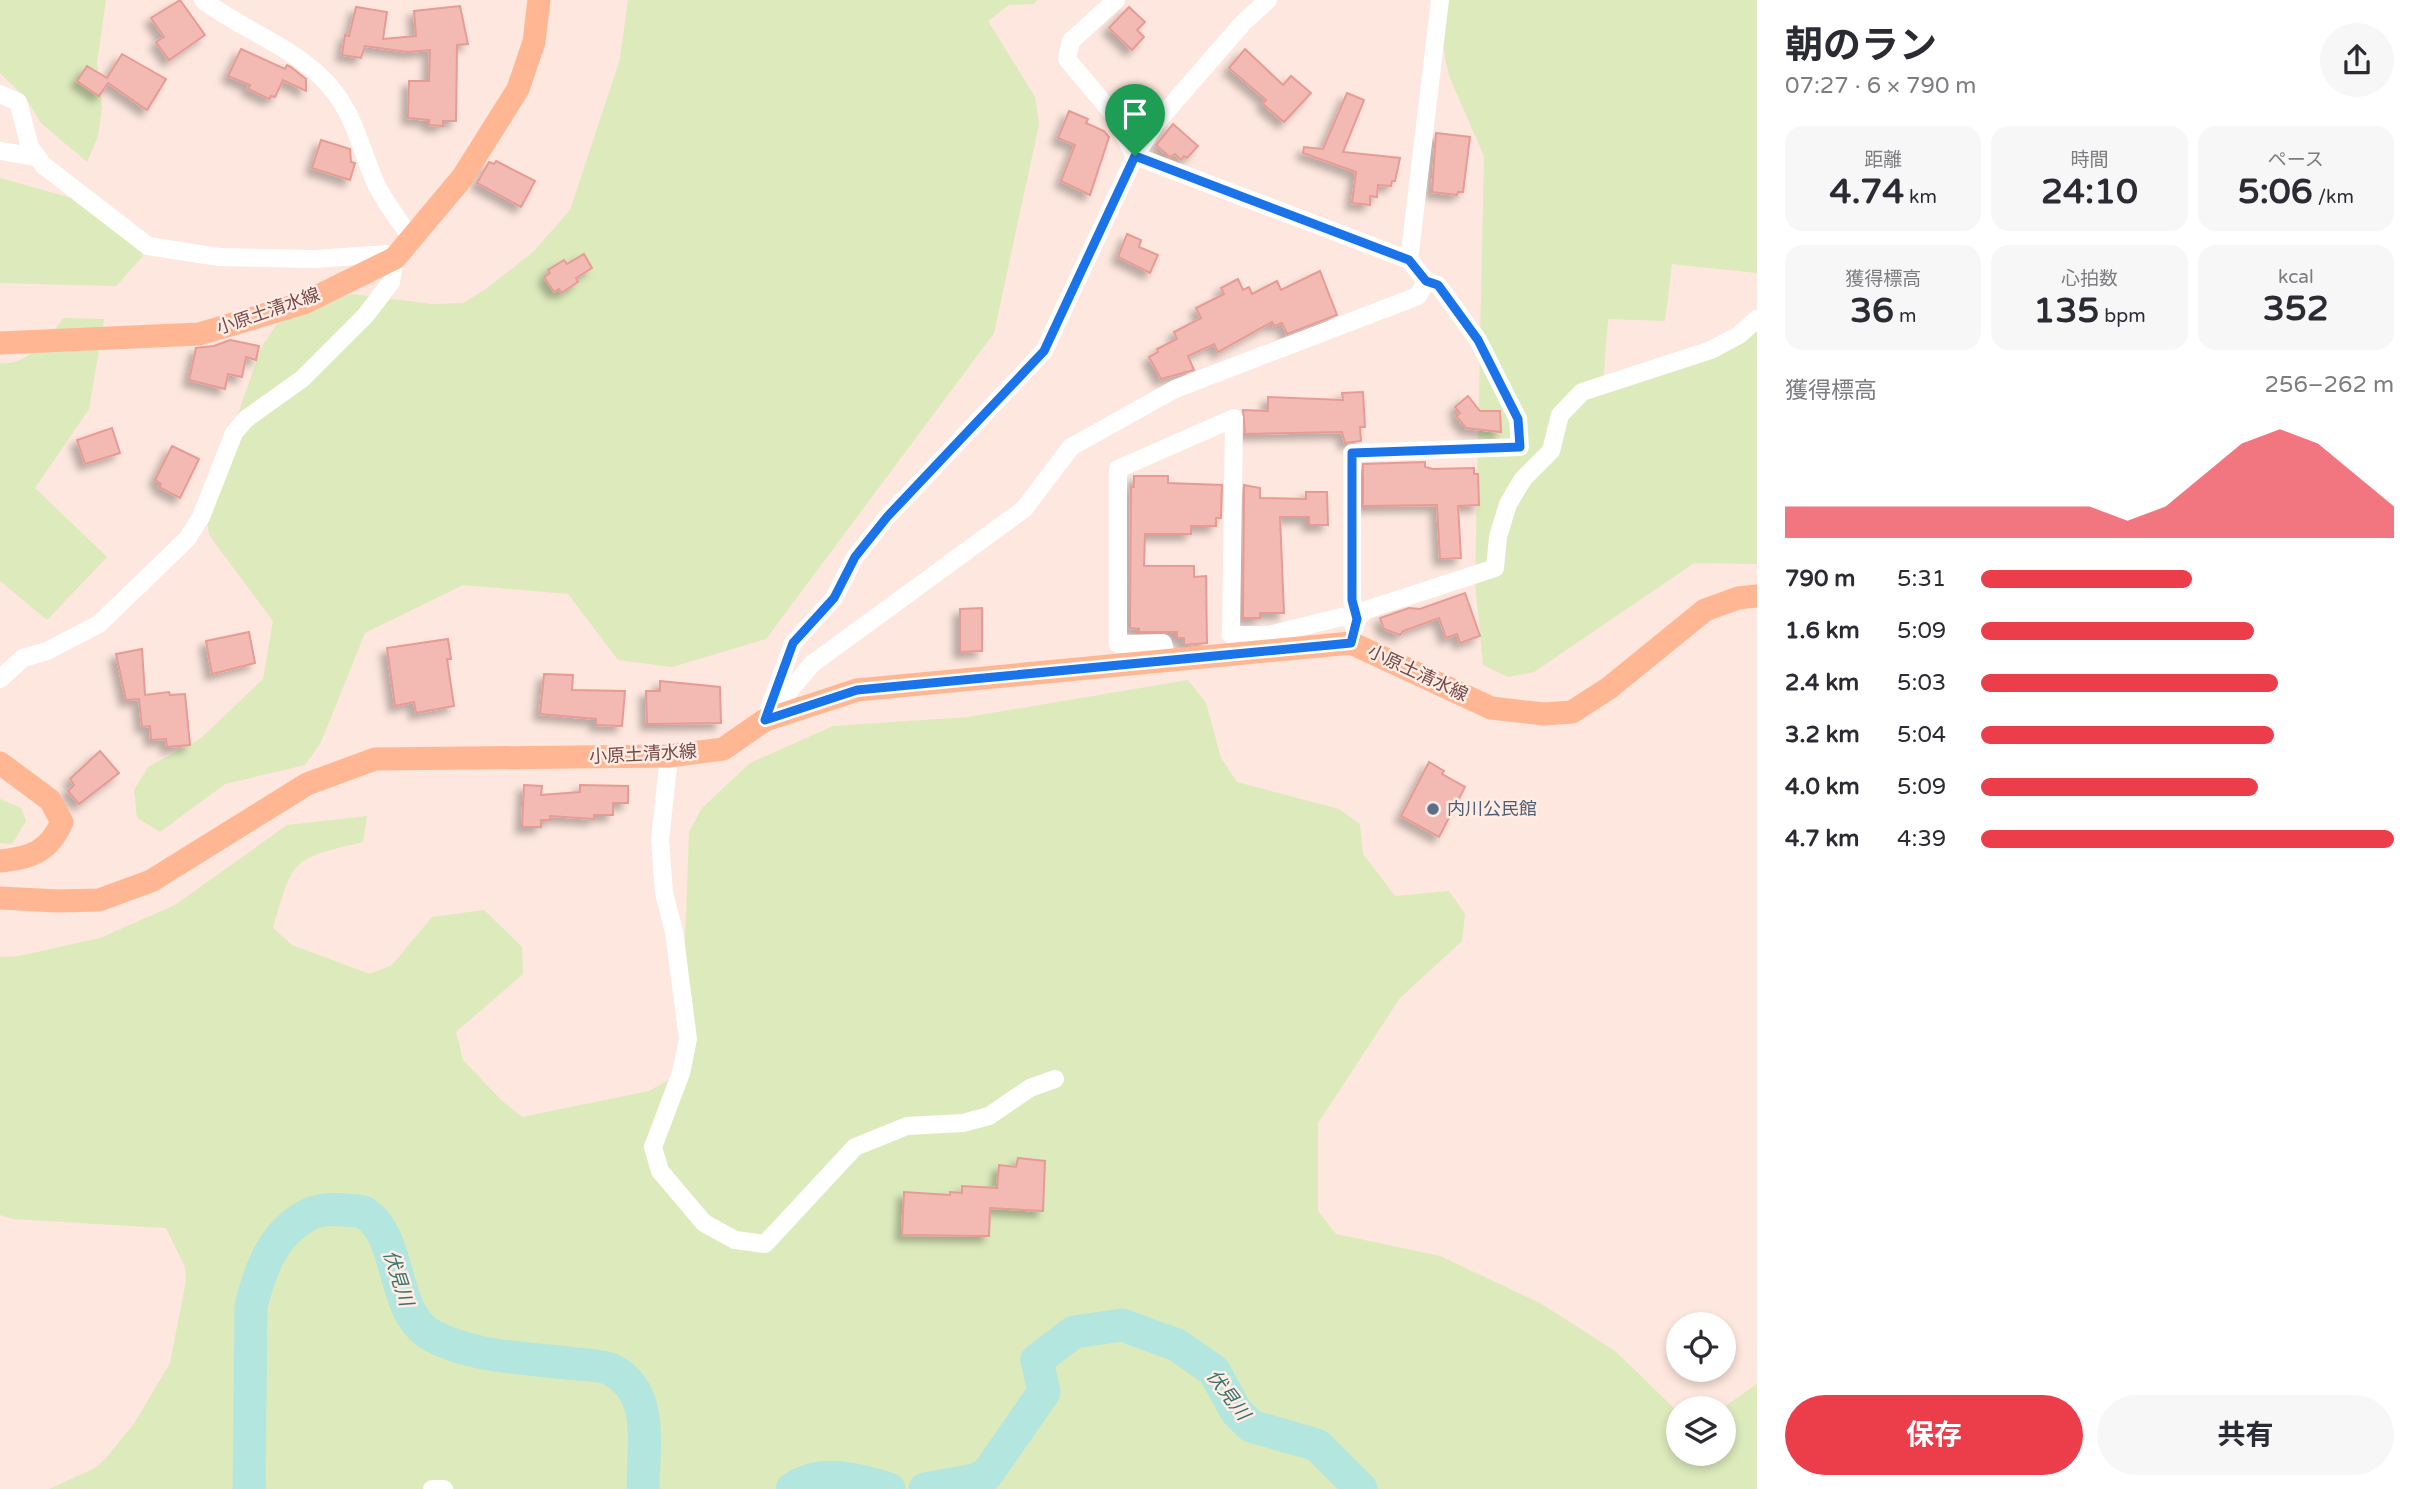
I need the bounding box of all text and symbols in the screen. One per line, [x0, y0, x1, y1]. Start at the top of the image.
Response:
text: 朝のラン [1785, 23, 1937, 69]
button: share [2320, 23, 2394, 97]
text: 07:27 · 6 × 790 m [1785, 72, 1976, 100]
pin [1105, 84, 1165, 156]
icon: arrive [1116, 95, 1154, 133]
text: 距離 [1864, 149, 1902, 171]
text: 時間 [2070, 149, 2109, 171]
text: ペース [2268, 149, 2324, 171]
text: 4.74 [1829, 171, 1904, 213]
text: 24:10 [2041, 171, 2138, 213]
text: 5:06 [2238, 171, 2313, 213]
text: km [1904, 186, 1937, 208]
text: /km [2313, 186, 2354, 208]
text: kcal [2278, 266, 2314, 288]
text: 獲得標高 [1845, 268, 1921, 290]
text: 心拍数 [2061, 268, 2118, 290]
street label: 小原土清水線 [213, 283, 323, 339]
text: 352 [2263, 288, 2329, 330]
text: 36 [1850, 290, 1894, 332]
text: 135 [2033, 290, 2099, 332]
text: m [1894, 305, 1916, 327]
text: bpm [2099, 305, 2146, 327]
text: 256–262 m [2265, 371, 2394, 399]
text: 獲得標高 [1785, 377, 1877, 405]
text: 790 m [1785, 565, 1855, 593]
text: 5:31 [1897, 565, 1946, 593]
text: 1.6 km [1785, 617, 1860, 645]
text: 5:09 [1897, 617, 1946, 645]
street label: 小原土清水線 [1364, 640, 1472, 706]
text: 2.4 km [1785, 669, 1859, 697]
text: 5:03 [1897, 669, 1946, 697]
text: 3.2 km [1785, 721, 1860, 749]
text: 5:04 [1897, 721, 1946, 749]
street label: 小原土清水線 [588, 740, 698, 768]
text: 4.0 km [1785, 773, 1860, 801]
text: 5:09 [1897, 773, 1946, 801]
place label: 内川公民館 [1447, 798, 1537, 820]
marker: 内川公民館 [1425, 801, 1441, 817]
text: 4.7 km [1785, 825, 1859, 853]
text: 4:39 [1897, 825, 1946, 853]
water label: 伏見川 [379, 1247, 418, 1310]
map controls [1666, 1312, 1736, 1466]
button: locate [1666, 1312, 1736, 1382]
water label: 伏見川 [1202, 1366, 1255, 1426]
button: 保存 [1785, 1395, 2083, 1475]
button: 共有 [2097, 1395, 2394, 1475]
button: layers [1666, 1396, 1736, 1466]

